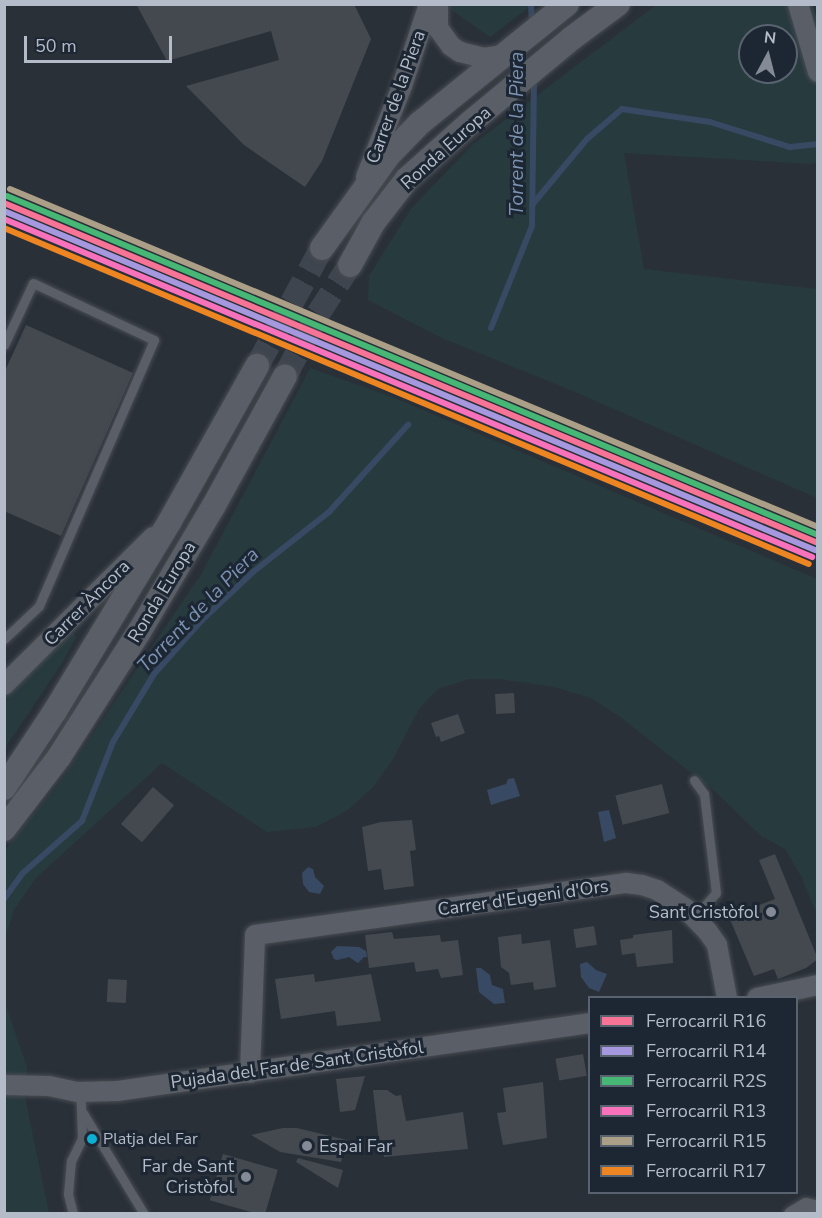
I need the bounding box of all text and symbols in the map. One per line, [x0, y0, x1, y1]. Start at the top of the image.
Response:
scale bar [27, 24, 176, 62]
north arrow [738, 24, 798, 84]
text: N [763, 26, 777, 50]
street label: Carrer de la Piera [362, 28, 430, 166]
text: 50 m [35, 34, 77, 58]
water label: Torrent de la Piera [504, 52, 528, 216]
street label: Ronda Europa [397, 102, 495, 194]
street label: Ronda Europa [123, 538, 201, 646]
water label: Torrent de la Piera [132, 542, 264, 678]
street label: Carrer Àncora [40, 556, 134, 650]
street label: Carrer d'Eugeni d'Ors [436, 875, 610, 921]
place label: Sant Cristòfol [649, 901, 759, 923]
marker: Sant Cristòfol [764, 905, 778, 919]
legend [588, 996, 798, 1194]
text: Ferrocarril R16 [646, 1009, 766, 1033]
street label: Pujada del Far de Sant Cristòfol [169, 1037, 425, 1093]
text: Ferrocarril R14 [646, 1039, 766, 1063]
text: Ferrocarril R2S [646, 1069, 767, 1093]
text: Ferrocarril R13 [646, 1099, 766, 1123]
place label: Platja del Far [103, 1129, 198, 1149]
text: Ferrocarril R15 [646, 1129, 766, 1153]
marker: Platja del Far [86, 1133, 98, 1145]
place label: Espai Far [319, 1135, 392, 1157]
marker: Espai Far [300, 1139, 314, 1153]
place label: Far de Sant Cristòfol [142, 1156, 234, 1198]
text: Ferrocarril R17 [646, 1159, 766, 1183]
marker: Far de Sant Cristòfol [239, 1170, 253, 1184]

